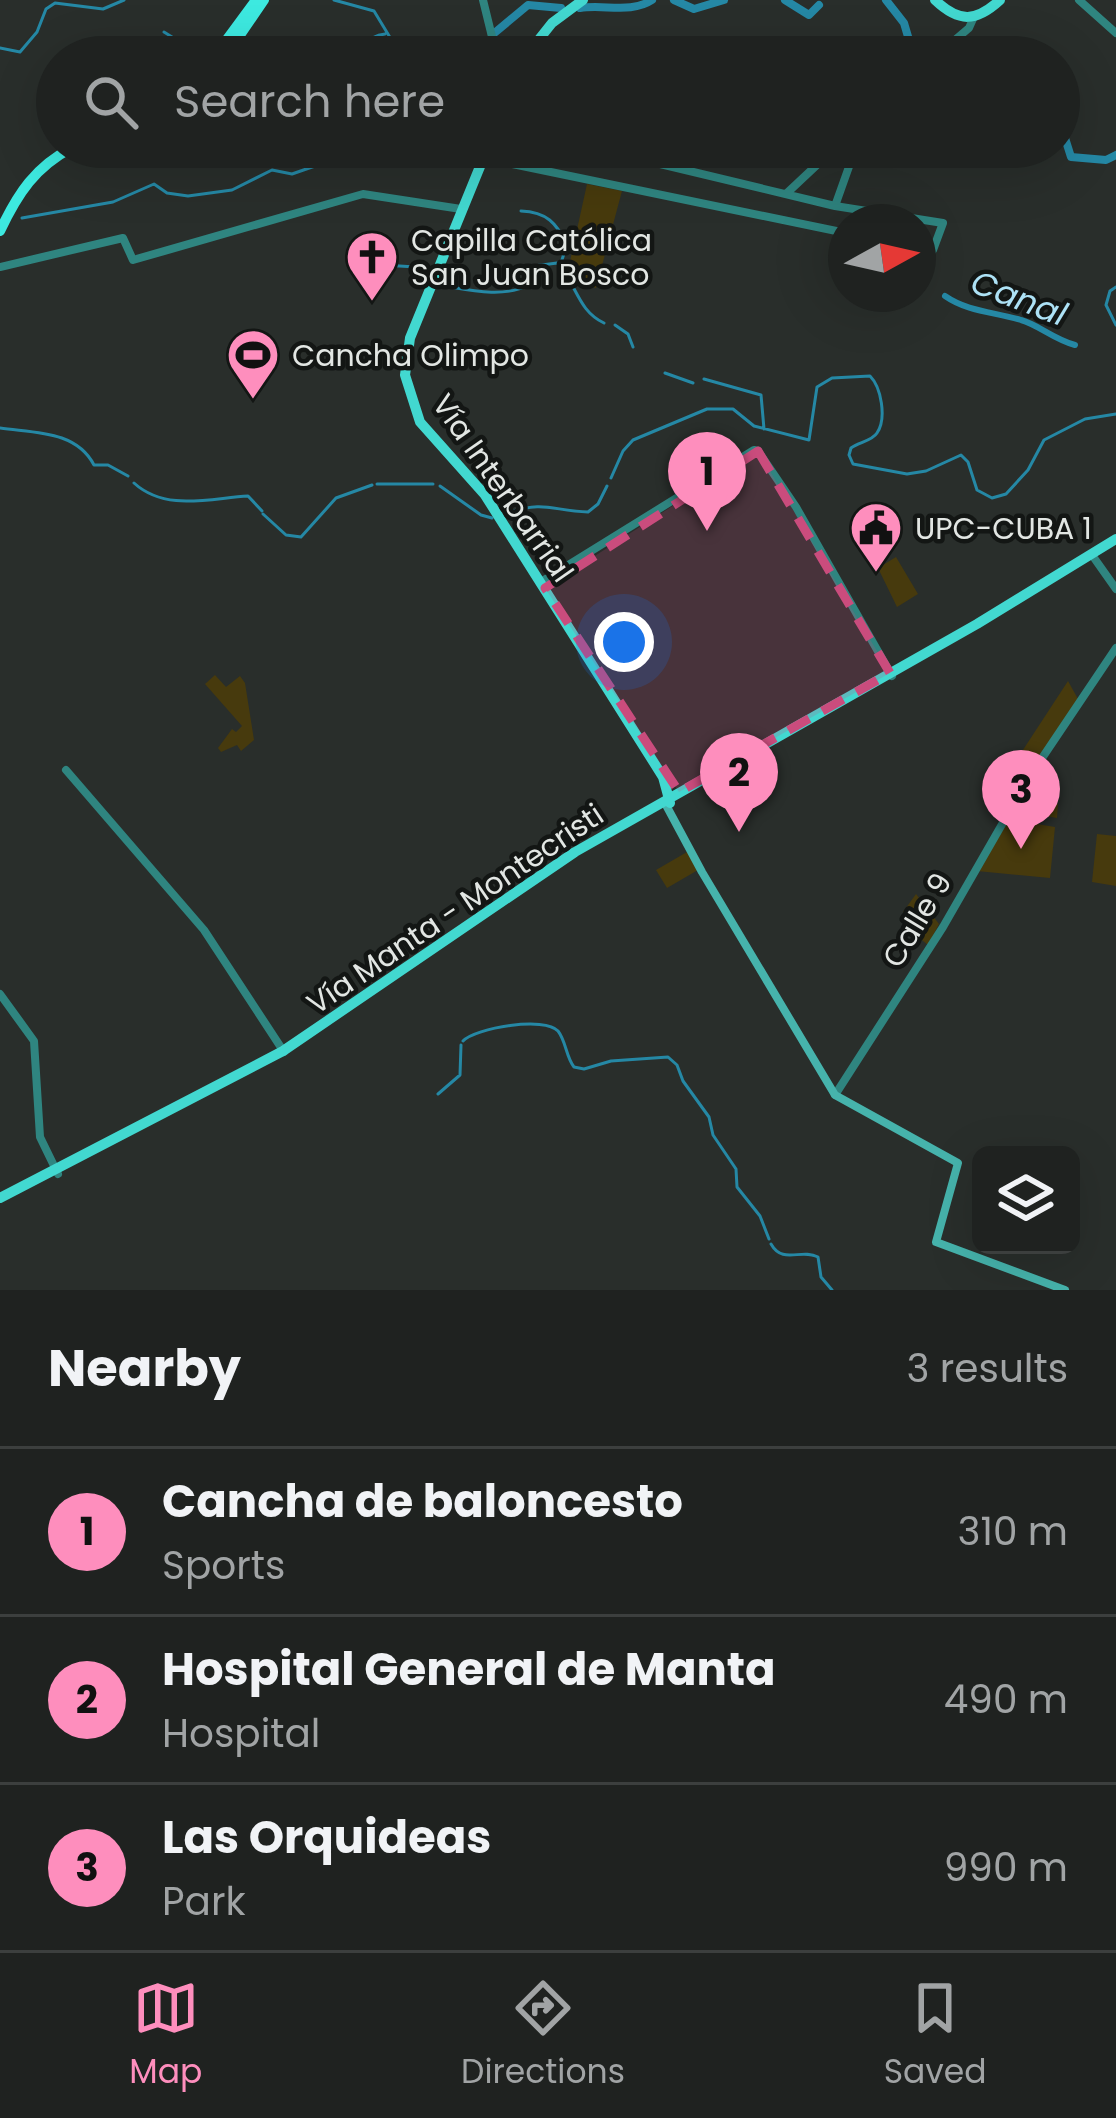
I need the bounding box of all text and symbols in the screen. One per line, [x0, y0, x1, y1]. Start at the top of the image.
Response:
search box [36, 36, 1080, 168]
icon: search [78, 69, 144, 135]
text: Search here [174, 70, 445, 133]
north arrow [828, 204, 936, 312]
place label: Capilla Católica San Juan Bosco [411, 219, 652, 296]
church icon: Capilla Católica San Juan Bosco [344, 229, 400, 303]
water label: Canal [964, 258, 1075, 338]
sports icon: Cancha Olimpo [225, 327, 281, 401]
place label: Cancha Olimpo [292, 334, 529, 377]
street label: Vía Interbarrial [422, 385, 584, 591]
pin: 1 [668, 432, 746, 531]
public building icon: UPC-CUBA 1 [848, 500, 904, 574]
place label: UPC-CUBA 1 [915, 507, 1092, 550]
your location [594, 612, 654, 672]
pin: 2 [700, 733, 778, 832]
pin: 3 [982, 750, 1060, 849]
street label: Vía Manta - Montecristi [298, 793, 612, 1025]
street label: Calle 9 [872, 864, 962, 976]
map controls [972, 1146, 1080, 1254]
button: layers [972, 1146, 1080, 1254]
text: Nearby [48, 1332, 241, 1404]
text: 3 results [906, 1341, 1068, 1396]
text: Cancha de baloncesto [162, 1470, 683, 1533]
text: 1 [80, 1504, 94, 1559]
text: 310 m [957, 1504, 1068, 1559]
text: Sports [162, 1538, 285, 1593]
text: Hospital General de Manta [162, 1638, 776, 1701]
text: 2 [76, 1672, 98, 1727]
text: 490 m [944, 1672, 1068, 1727]
text: Hospital [162, 1706, 320, 1761]
text: Las Orquideas [162, 1806, 491, 1869]
text: 3 [75, 1840, 99, 1895]
text: 990 m [944, 1840, 1068, 1895]
text: Park [162, 1874, 246, 1929]
tab: Map [129, 1975, 202, 2097]
tab: Directions [461, 1975, 625, 2097]
tab: Saved [884, 1975, 987, 2097]

